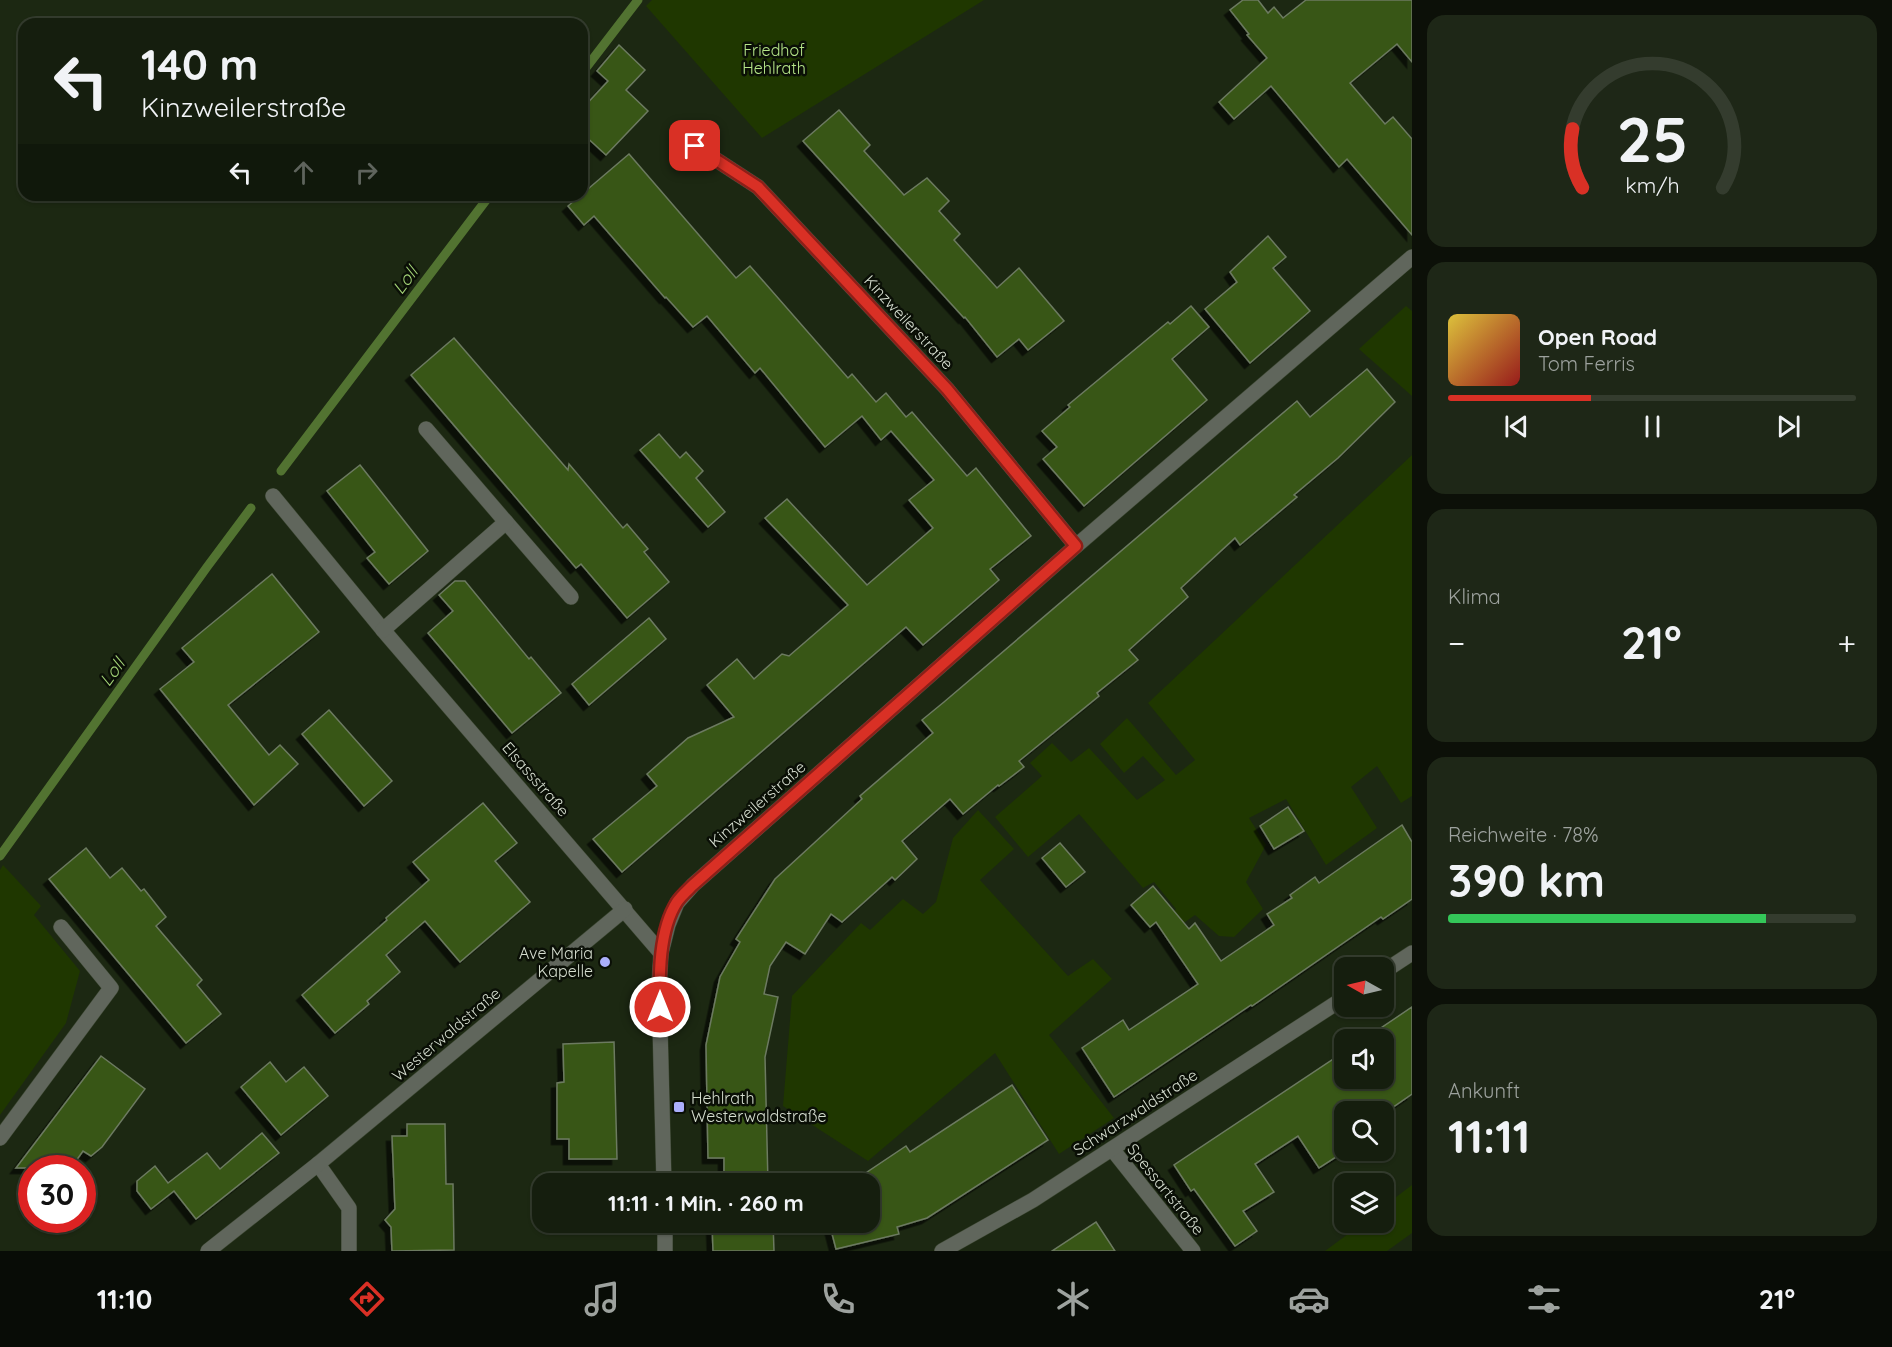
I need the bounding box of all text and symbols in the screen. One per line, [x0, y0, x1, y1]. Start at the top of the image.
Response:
text: 140 m [141, 38, 258, 91]
park label: Friedhof Hehlrath [742, 40, 806, 78]
icon: left [42, 42, 120, 120]
text: Kinzweilerstraße [141, 90, 346, 124]
text: 25 [1616, 100, 1688, 178]
pin [669, 120, 720, 171]
icon: arrive [678, 129, 711, 162]
icon: left [224, 156, 257, 189]
icon: ahead [287, 156, 320, 189]
icon: right [350, 156, 383, 189]
text: km/h [1625, 172, 1679, 198]
water label: Loll [387, 260, 424, 298]
street label: Kinzweilerstraße [860, 271, 958, 373]
text: Open Road [1538, 323, 1657, 351]
text: Tom Ferris [1538, 351, 1635, 376]
icon: previous [1500, 410, 1533, 443]
icon: pause [1636, 410, 1669, 443]
icon: next [1772, 410, 1805, 443]
text: Klima [1448, 584, 1501, 609]
text: 21° [1621, 614, 1682, 670]
text: − [1448, 622, 1465, 663]
text: + [1837, 622, 1856, 663]
water label: Loll [94, 652, 131, 690]
street label: Elsassstraße [498, 738, 574, 820]
street label: Kinzweilerstraße [705, 757, 809, 851]
text: Reichweite · 78% [1448, 822, 1599, 847]
text: 390 km [1448, 852, 1605, 908]
place label: Ave Maria Kapelle [519, 943, 593, 981]
marker: Ave Maria Kapelle [598, 955, 612, 969]
north arrow [1334, 957, 1394, 1017]
map controls [1334, 957, 1394, 1233]
position arrow [628, 975, 692, 1039]
street label: Westerwaldstraße [388, 983, 504, 1085]
button: sound [1334, 1029, 1394, 1089]
street label: Schwarzwaldstraße [1069, 1064, 1201, 1160]
text: Ankunft [1448, 1078, 1520, 1103]
place label: Hehlrath Westerwaldstraße [691, 1088, 826, 1126]
marker: Hehlrath Westerwaldstraße [672, 1100, 686, 1114]
button: search [1334, 1101, 1394, 1161]
text: 11:11 [1448, 1108, 1530, 1164]
street label: Spessartstraße [1123, 1139, 1209, 1239]
speed limit sign: 30 [18, 1155, 96, 1233]
button: layers [1334, 1173, 1394, 1233]
text: 11:11 · 1 Min. · 260 m [608, 1189, 804, 1217]
icon: directions [346, 1278, 388, 1320]
icon: music [581, 1278, 623, 1320]
icon: phone [817, 1278, 859, 1320]
icon: climate [1052, 1278, 1094, 1320]
icon: car [1288, 1278, 1330, 1320]
icon: filters [1523, 1278, 1565, 1320]
text: 11:10 [97, 1282, 152, 1316]
text: 21° [1759, 1282, 1795, 1316]

